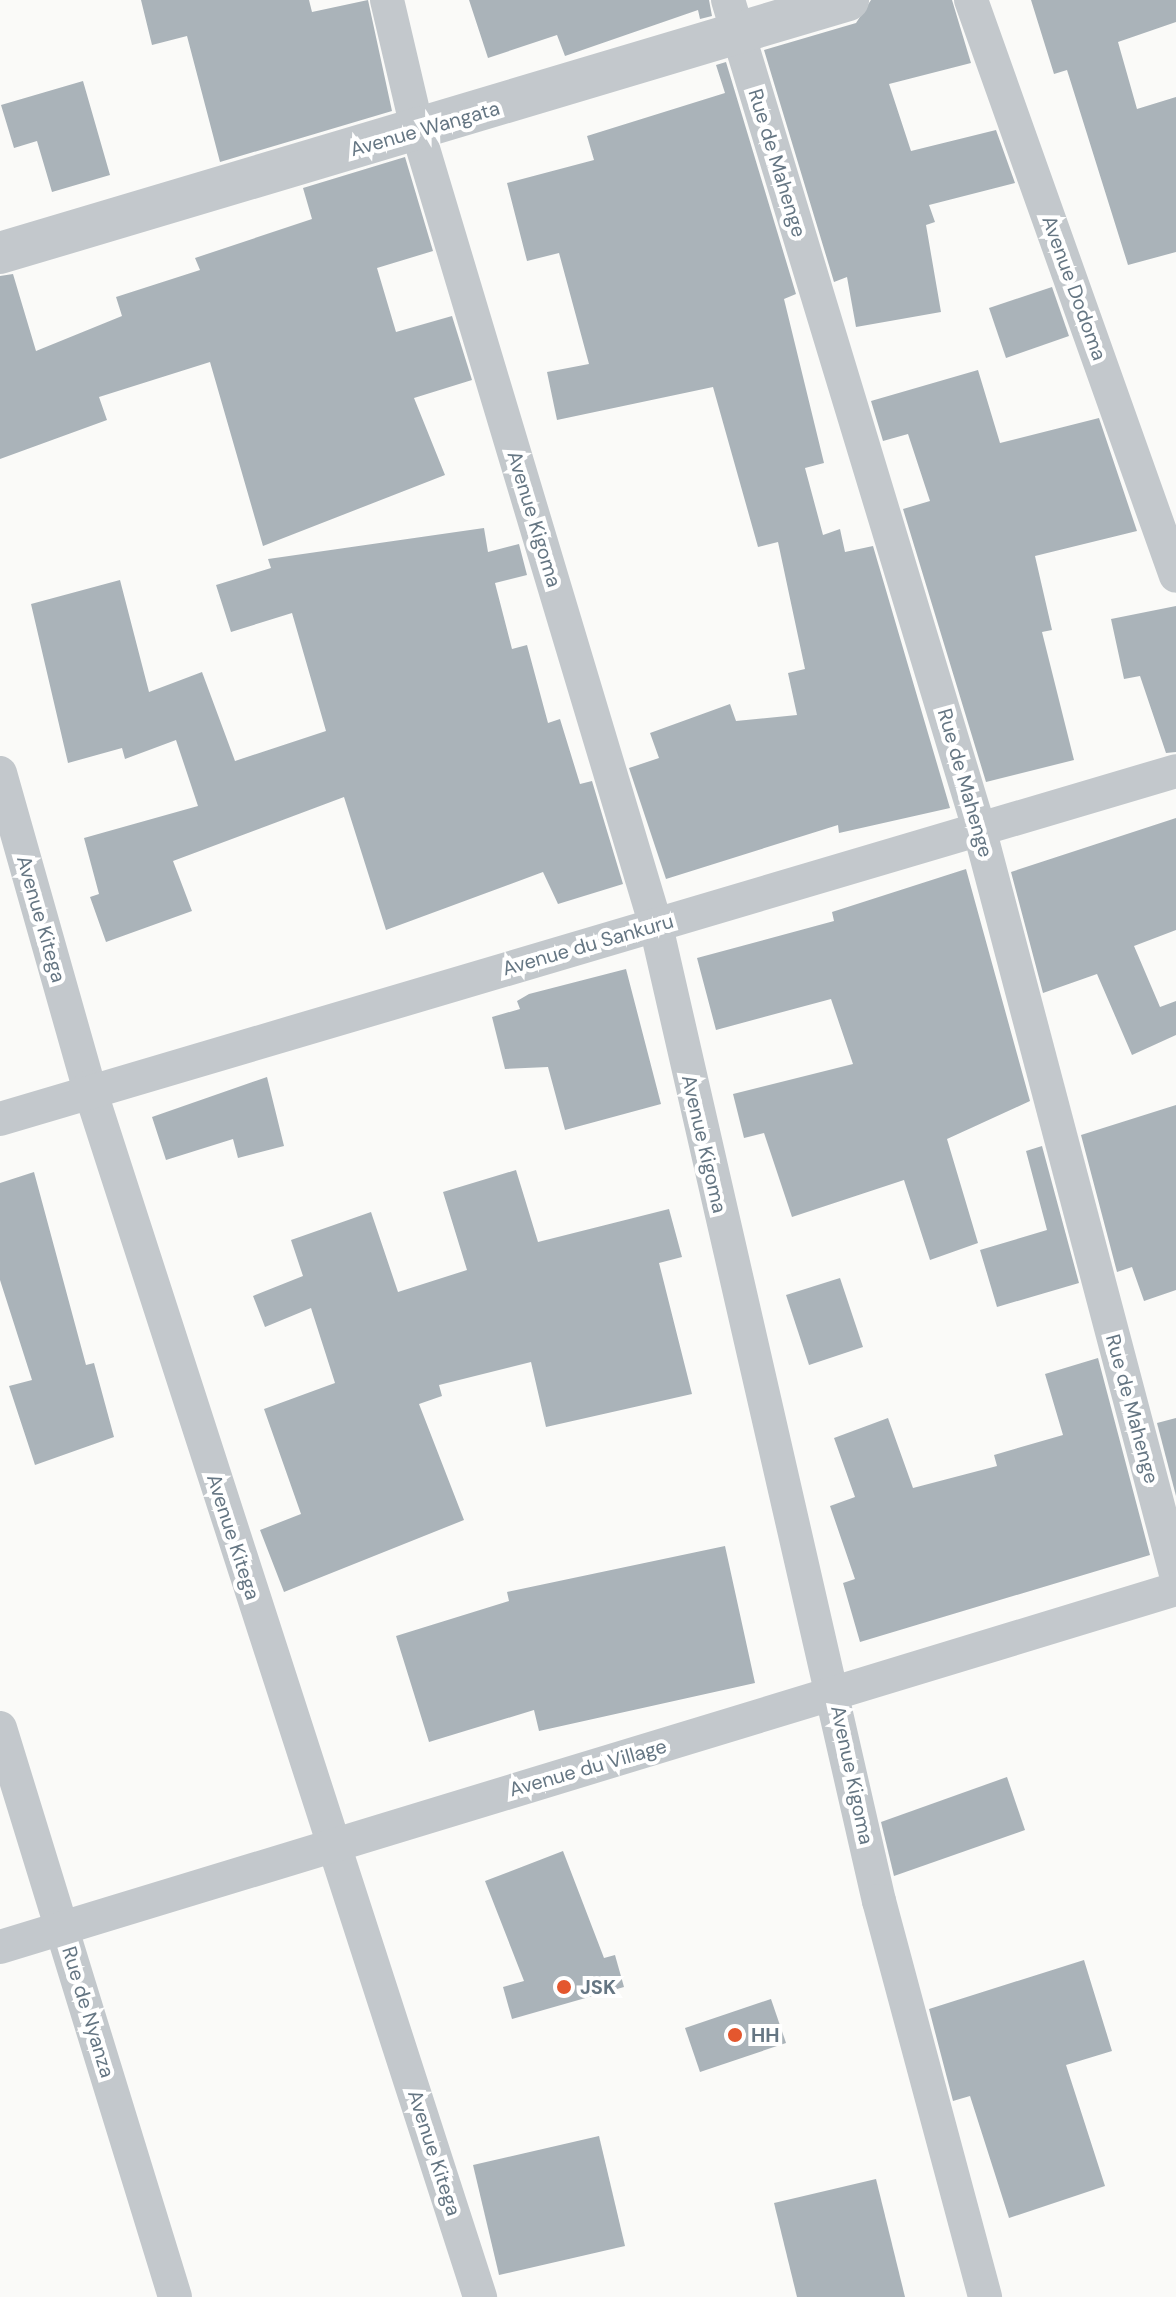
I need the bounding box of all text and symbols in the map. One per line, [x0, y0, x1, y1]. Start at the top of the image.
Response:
street label: Rue de Mahenge [743, 86, 811, 240]
street label: Avenue Wangata [347, 96, 503, 162]
street label: Avenue Dodoma [1037, 212, 1111, 364]
street label: Avenue Kigoma [502, 448, 566, 590]
street label: Rue de Mahenge [932, 706, 998, 860]
street label: Avenue Kitega [11, 853, 71, 985]
street label: Avenue du Sankuru [500, 909, 676, 981]
street label: Avenue Kigoma [676, 1073, 732, 1215]
street label: Rue de Mahenge [1101, 1332, 1163, 1486]
street label: Avenue Kitega [201, 1471, 265, 1603]
street label: Avenue Kigoma [826, 1704, 878, 1846]
street label: Avenue du Village [506, 1734, 670, 1802]
street label: Rue de Nyanza [57, 1943, 119, 2081]
place label: JSK [580, 1975, 616, 1999]
marker: JSK [555, 1978, 573, 1996]
place label: HH [751, 2023, 780, 2047]
marker: HH [726, 2026, 744, 2044]
street label: Avenue Kitega [402, 2087, 466, 2219]

